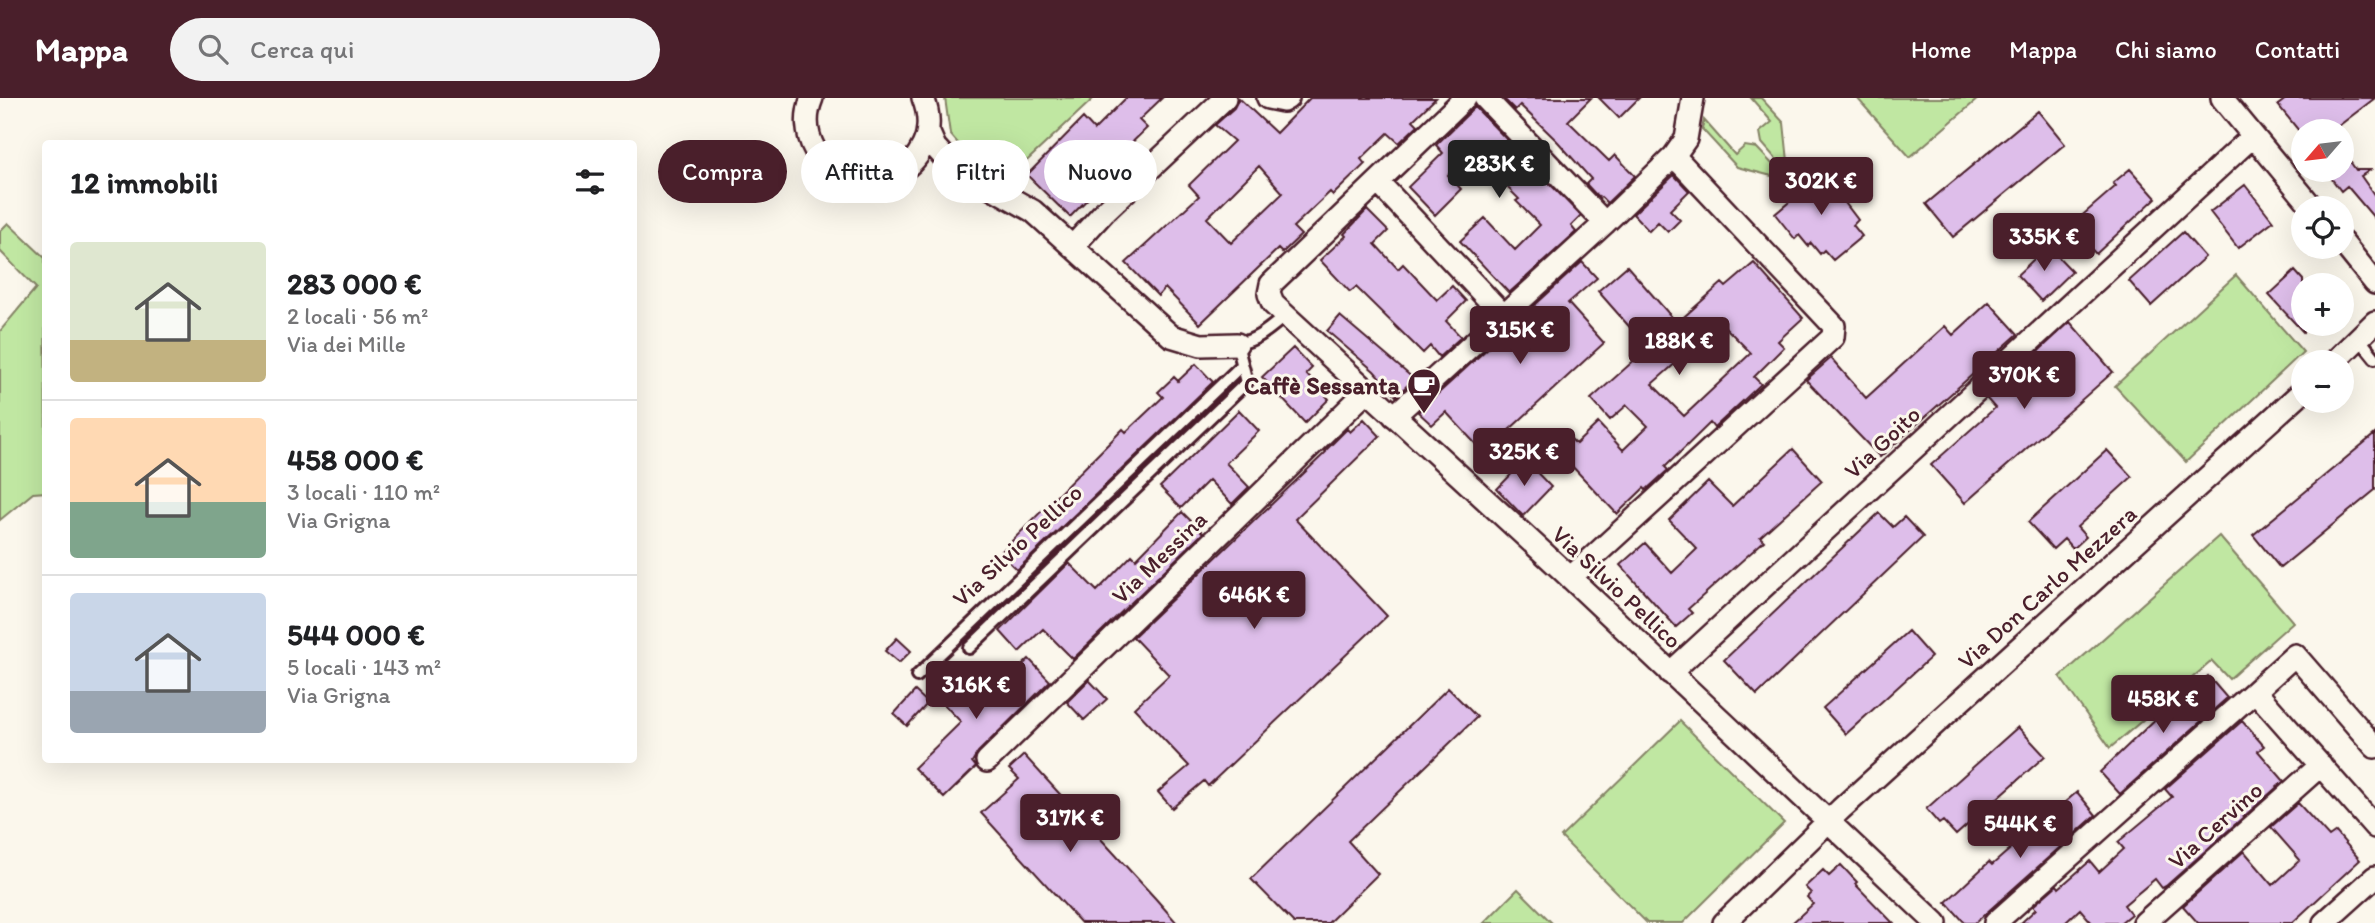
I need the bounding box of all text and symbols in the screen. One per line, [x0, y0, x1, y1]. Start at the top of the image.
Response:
search box [170, 18, 660, 81]
text: Mappa [35, 30, 128, 69]
icon: search [194, 30, 232, 68]
text: Cerca qui [250, 33, 354, 65]
text: Home [1911, 35, 1971, 64]
text: Mappa [2009, 35, 2077, 64]
text: Chi siamo [2115, 35, 2217, 64]
text: Contatti [2255, 35, 2340, 64]
north arrow [2291, 119, 2354, 182]
map controls [2291, 119, 2354, 413]
chip: Compra [658, 140, 787, 203]
chip: Affitta [801, 140, 918, 203]
chip: Filtri [932, 140, 1030, 203]
chip: Nuovo [1044, 140, 1157, 203]
pin: 283K € [1442, 140, 1556, 200]
text: 283K € [1464, 149, 1534, 177]
pin: 302K € [1764, 158, 1878, 217]
icon: filters [571, 163, 609, 201]
text: 12 immobili [70, 164, 218, 201]
text: 302K € [1785, 166, 1857, 194]
button: locate [2291, 196, 2354, 259]
pin: 335K € [1987, 214, 2101, 273]
text: 335K € [2009, 222, 2079, 250]
text: 283 000 € [287, 265, 422, 302]
icon: home [126, 270, 210, 354]
button: + [2291, 273, 2354, 336]
text: 2 locali · 56 m² [287, 302, 429, 330]
pin: 315K € [1463, 306, 1577, 366]
text: 315K € [1486, 315, 1554, 343]
pin: 188K € [1622, 317, 1736, 377]
text: 188K € [1645, 326, 1713, 354]
text: Via dei Mille [287, 330, 406, 358]
button: − [2291, 350, 2354, 413]
pin: 370K € [1967, 352, 2081, 411]
text: 370K € [1988, 360, 2060, 388]
cafe icon: Caffè Sessanta [1405, 366, 1443, 415]
place label: Caffè Sessanta [1244, 371, 1400, 400]
street label: Via Goito [1838, 399, 1926, 485]
pin: 325K € [1467, 428, 1581, 488]
text: 325K € [1489, 437, 1559, 465]
text: 458 000 € [287, 441, 423, 478]
icon: home [126, 446, 210, 530]
text: 3 locali · 110 m² [287, 478, 440, 506]
street label: Via Silvio Pellico [946, 478, 1088, 612]
street label: Via Don Carlo Mezzera [1952, 499, 2142, 675]
street label: Via Messina [1105, 504, 1213, 610]
text: Via Grigna [287, 506, 390, 534]
street label: Via Silvio Pellico [1546, 520, 1688, 654]
pin: 646K € [1197, 572, 1311, 631]
text: 646K € [1218, 580, 1290, 608]
text: 544 000 € [287, 616, 425, 653]
icon: home [126, 621, 210, 705]
text: 5 locali · 143 m² [287, 653, 441, 681]
pin: 316K € [919, 662, 1033, 721]
text: 316K € [942, 670, 1010, 698]
pin: 458K € [2106, 676, 2220, 735]
text: Via Grigna [287, 681, 390, 709]
text: 458K € [2127, 684, 2199, 712]
street label: Via Cervino [2162, 775, 2268, 875]
pin: 317K € [1013, 794, 1127, 854]
pin: 544K € [1963, 800, 2077, 860]
text: 317K € [1036, 803, 1104, 831]
text: 544K € [1984, 809, 2056, 837]

